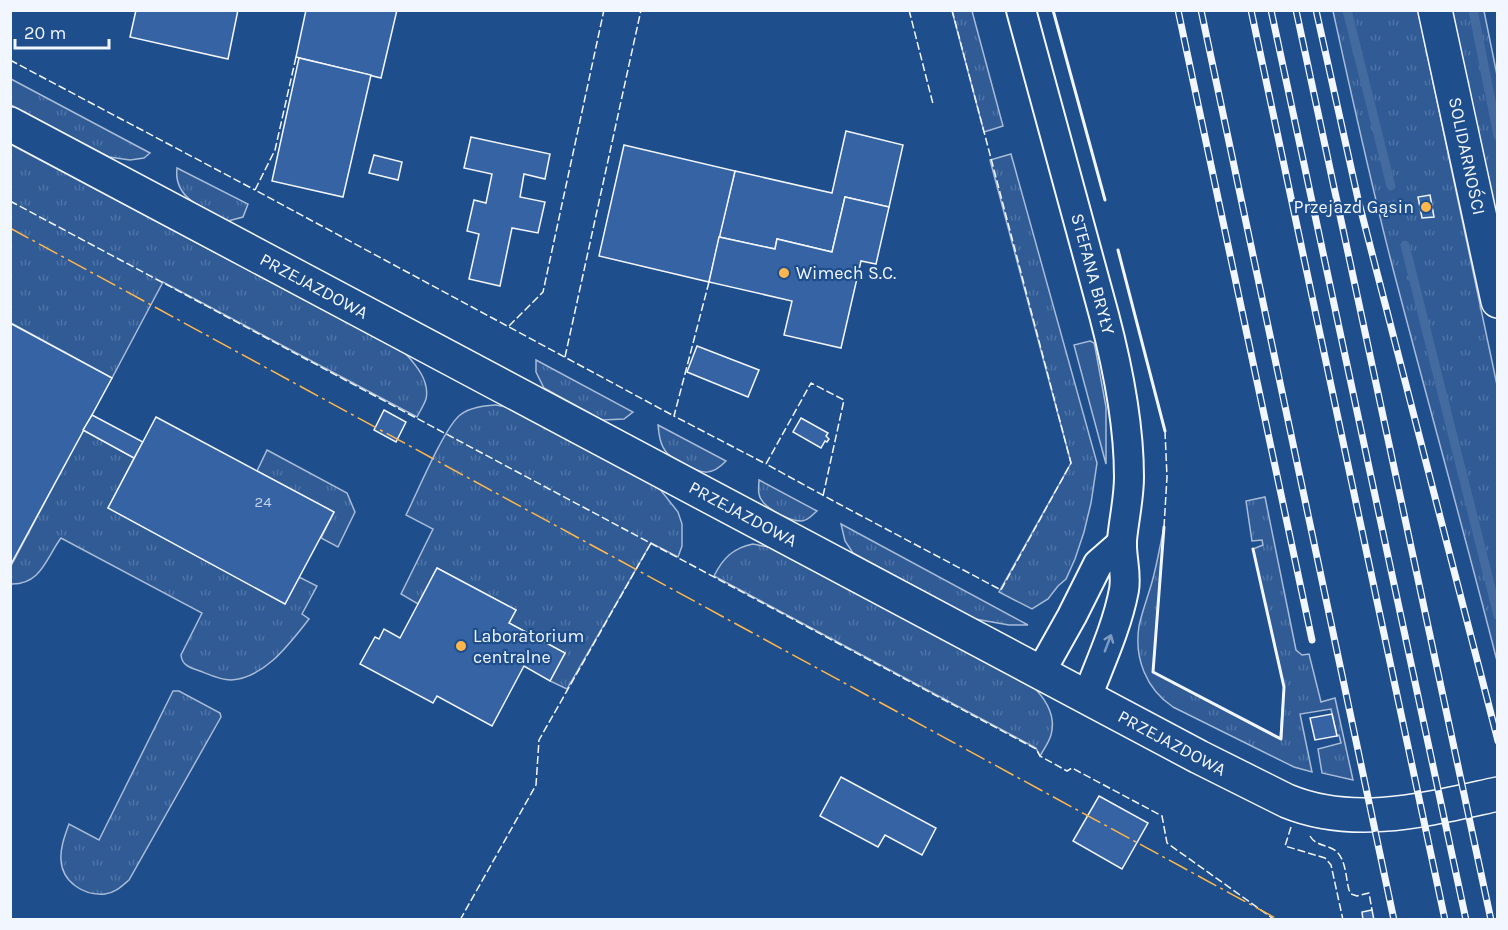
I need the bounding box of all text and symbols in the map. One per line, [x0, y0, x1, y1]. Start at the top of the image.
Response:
scale bar [15, 12, 110, 50]
text: 20 m [24, 22, 66, 44]
street label: SOLIDARNOŚCI [1444, 95, 1491, 217]
place label: Przejazd Gąsin [1294, 196, 1414, 218]
marker: Przejazd Gąsin [1419, 200, 1433, 214]
street label: STEFANA BRYŁY [1066, 211, 1120, 337]
street label: PRZEJAZDOWA [256, 248, 372, 324]
place label: Wimech S.C. [796, 262, 896, 284]
marker: Wimech S.C. [777, 266, 791, 280]
street label: PRZEJAZDOWA [685, 476, 801, 552]
house number: 24 [254, 493, 272, 511]
place label: Laboratorium centralne [473, 625, 584, 668]
one-way arrow [1103, 634, 1114, 653]
marker: Laboratorium centralne [454, 639, 468, 653]
street label: PRZEJAZDOWA [1114, 705, 1230, 781]

